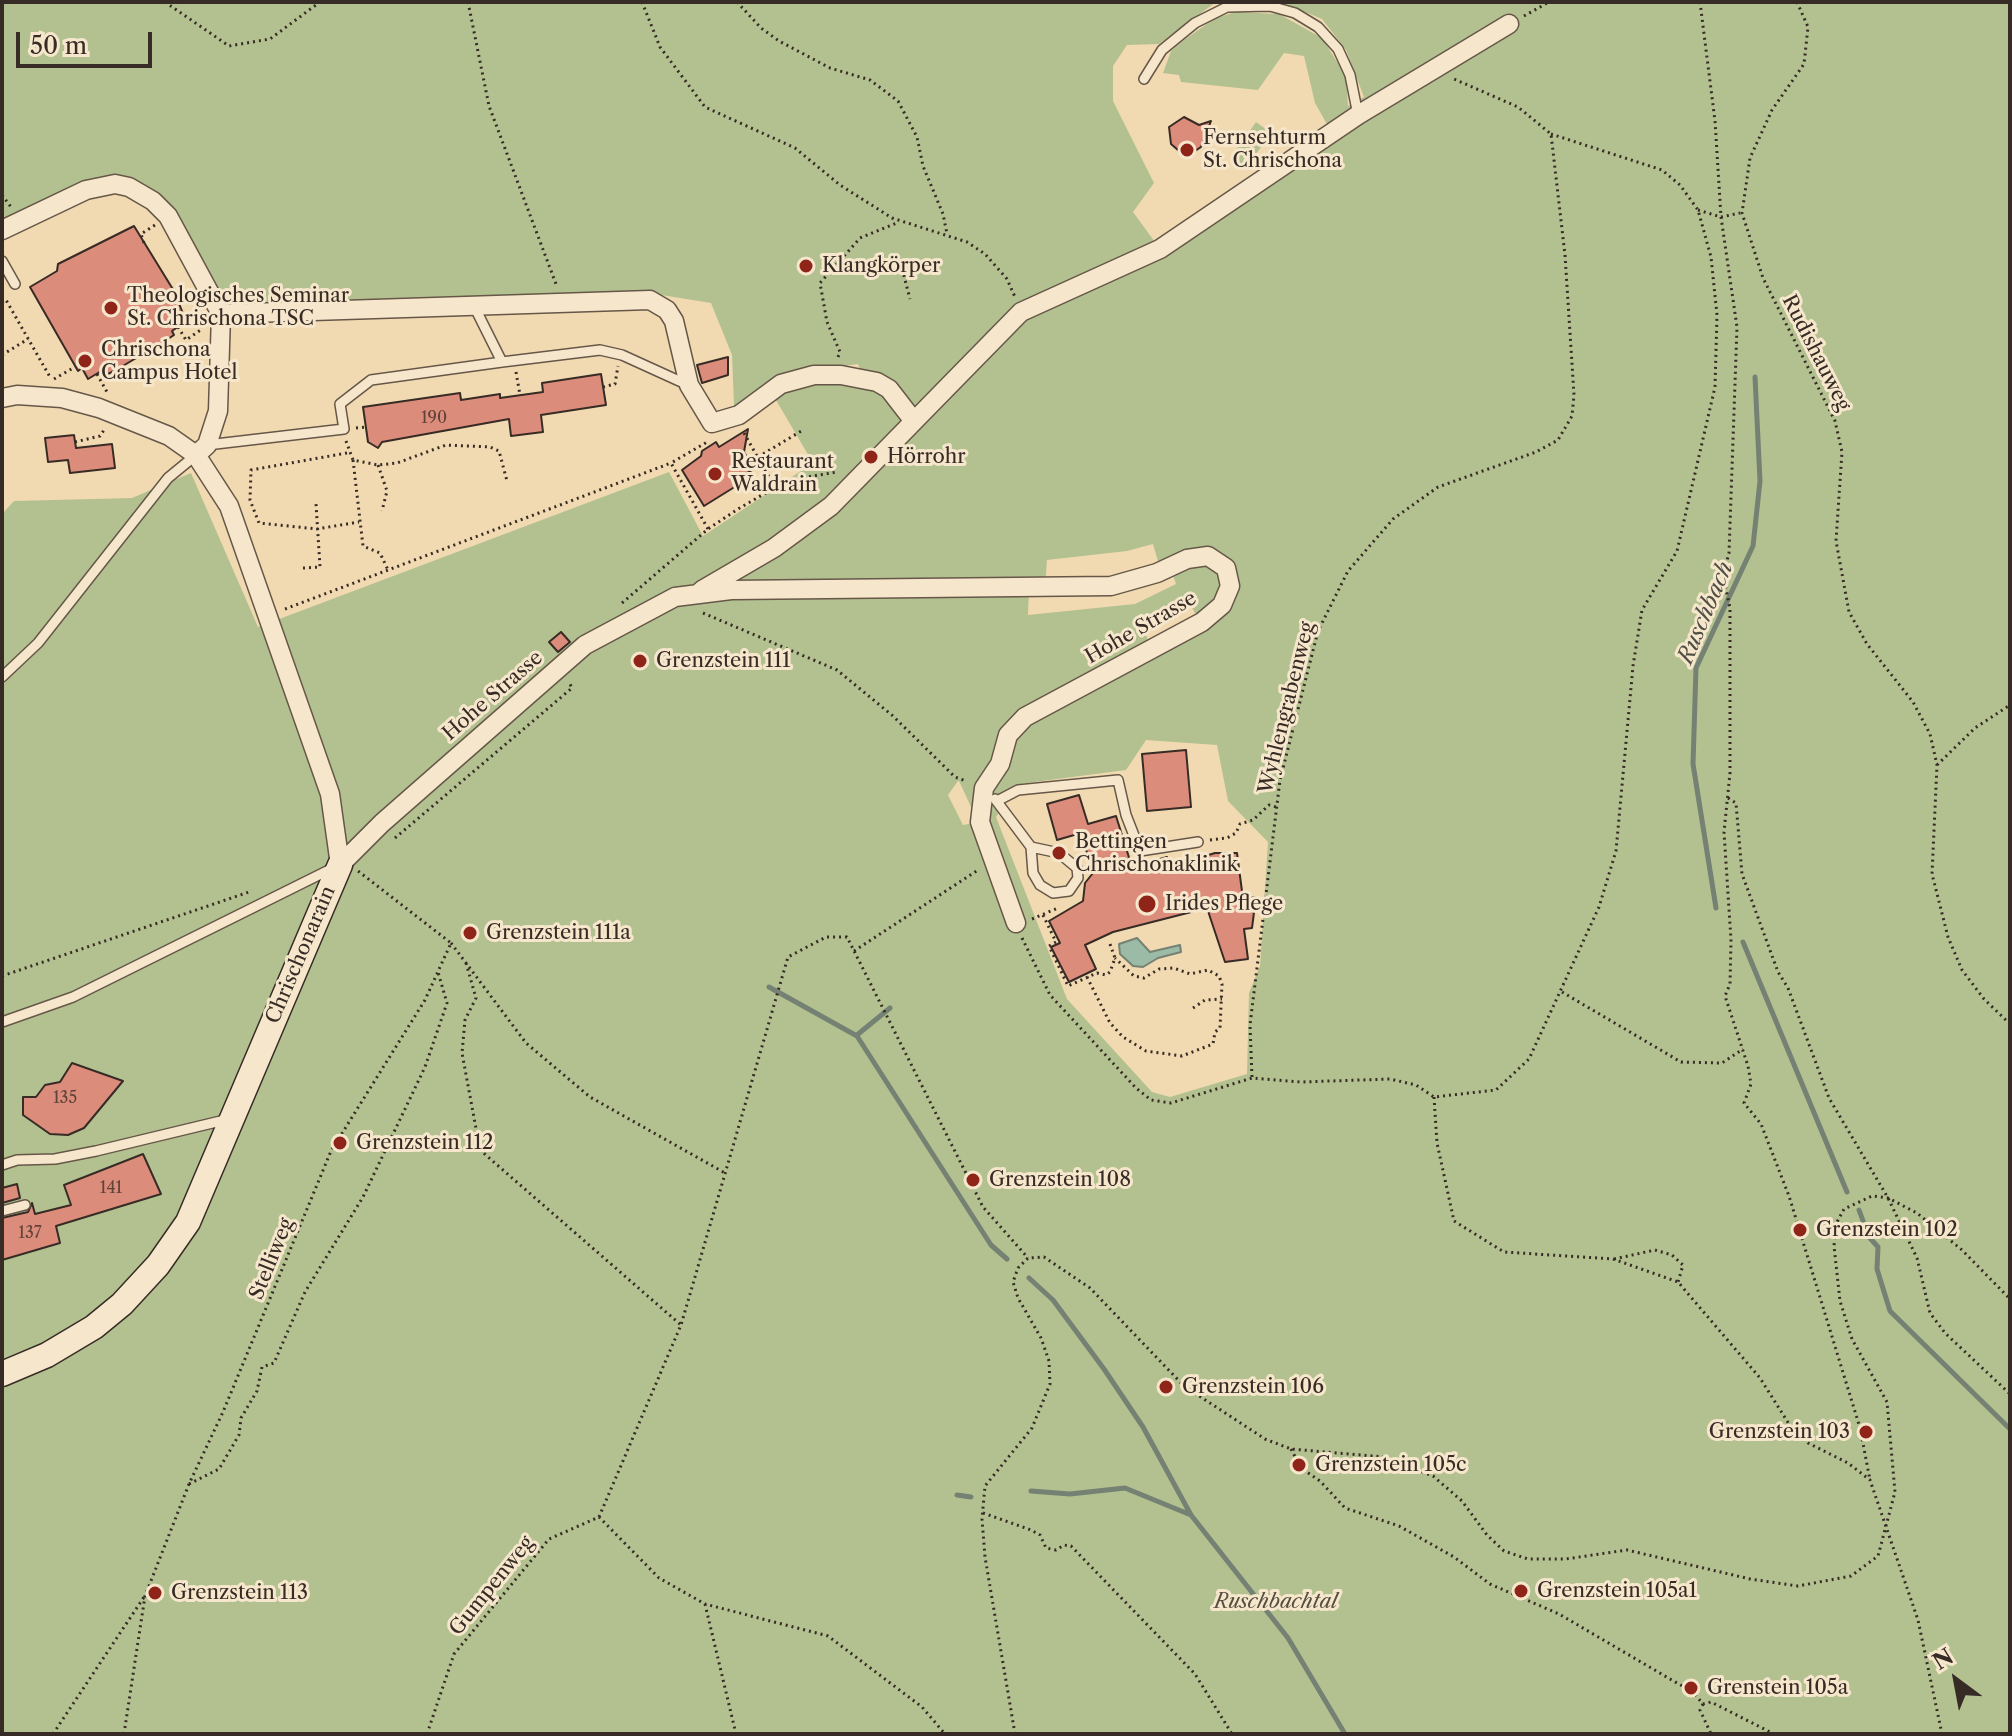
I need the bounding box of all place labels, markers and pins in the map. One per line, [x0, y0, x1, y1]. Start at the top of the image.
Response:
place label: Fernsehturm St. Chrischona [1203, 126, 1342, 173]
marker: Fernsehturm St. Chrischona [1178, 141, 1196, 159]
place label: Klangkörper [822, 254, 941, 278]
marker: Klangkörper [797, 257, 815, 275]
place label: Theologisches Seminar St. Chrischona TSC [127, 284, 349, 331]
marker: Theologisches Seminar St. Chrischona TSC [102, 299, 120, 317]
place label: Chrischona Campus Hotel [101, 338, 237, 385]
marker: Chrischona Campus Hotel [76, 352, 94, 370]
place label: Hörrohr [887, 445, 966, 469]
marker: Hörrohr [862, 448, 880, 466]
place label: Restaurant Waldrain [731, 450, 834, 497]
marker: Restaurant Waldrain [706, 465, 724, 483]
place label: Grenzstein 111 [656, 649, 790, 673]
marker: Grenzstein 111 [631, 652, 649, 670]
place label: Bettingen Chrischonaklinik [1075, 830, 1238, 877]
marker: Bettingen Chrischonaklinik [1050, 844, 1068, 862]
place label: Irides Pflege [1165, 892, 1283, 916]
marker: Irides Pflege [1136, 893, 1158, 915]
place label: Grenzstein 111a [486, 921, 631, 945]
marker: Grenzstein 111a [461, 924, 479, 942]
place label: Grenzstein 112 [356, 1131, 493, 1155]
marker: Grenzstein 112 [331, 1134, 349, 1152]
place label: Grenzstein 108 [989, 1168, 1131, 1192]
marker: Grenzstein 108 [964, 1171, 982, 1189]
place label: Grenzstein 102 [1816, 1218, 1958, 1242]
marker: Grenzstein 102 [1791, 1221, 1809, 1239]
place label: Grenzstein 106 [1182, 1375, 1324, 1399]
marker: Grenzstein 106 [1157, 1378, 1175, 1396]
place label: Grenzstein 103 [1709, 1420, 1850, 1444]
marker: Grenzstein 103 [1857, 1423, 1875, 1441]
place label: Grenzstein 105c [1315, 1453, 1467, 1477]
marker: Grenzstein 105c [1290, 1456, 1308, 1474]
place label: Grenzstein 105a1 [1537, 1579, 1697, 1603]
place label: Grenzstein 113 [171, 1581, 308, 1605]
marker: Grenzstein 105a1 [1512, 1582, 1530, 1600]
marker: Grenzstein 113 [146, 1584, 164, 1602]
place label: Grenstein 105a [1707, 1676, 1848, 1700]
marker: Grenstein 105a [1682, 1679, 1700, 1697]

